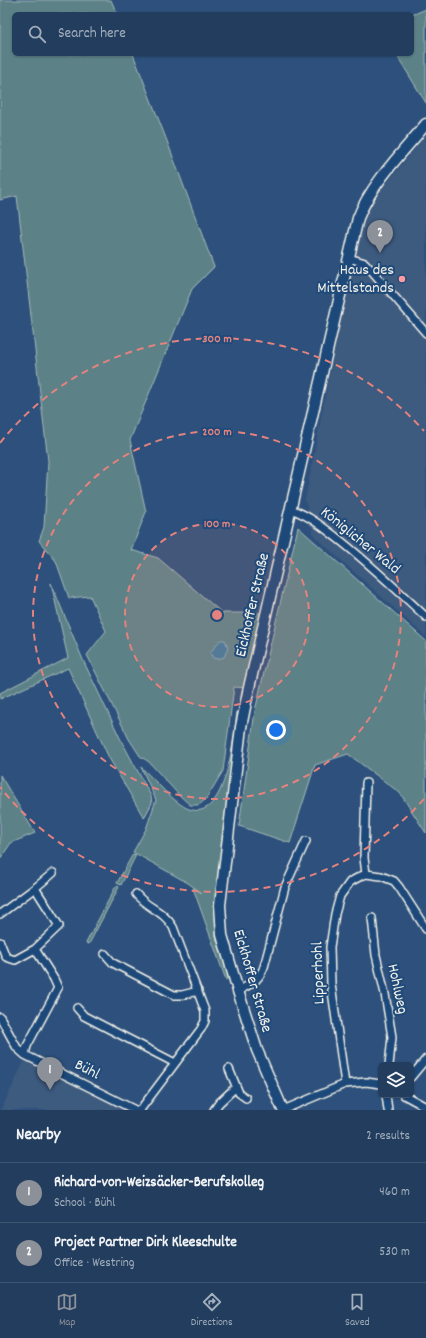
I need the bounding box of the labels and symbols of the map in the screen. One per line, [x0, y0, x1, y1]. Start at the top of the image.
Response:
pin: 2 [367, 220, 393, 253]
place label: Haus des Mittelstands [317, 259, 394, 300]
marker: Haus des Mittelstands [397, 274, 407, 284]
text: 300 m [202, 331, 232, 348]
text: 200 m [202, 424, 232, 441]
street label: Königlicher Wald [315, 502, 405, 580]
text: 100 m [204, 516, 230, 533]
street label: Eickhoffer Straße [230, 551, 276, 659]
centre of rings [210, 608, 224, 622]
your location [266, 720, 286, 740]
street label: Eickhoffer Straße [226, 927, 278, 1035]
street label: Lipperhohl [306, 941, 332, 1005]
street label: Hohlweg [380, 962, 414, 1016]
street label: Bühl [70, 1054, 104, 1086]
pin: 1 [37, 1057, 63, 1090]

